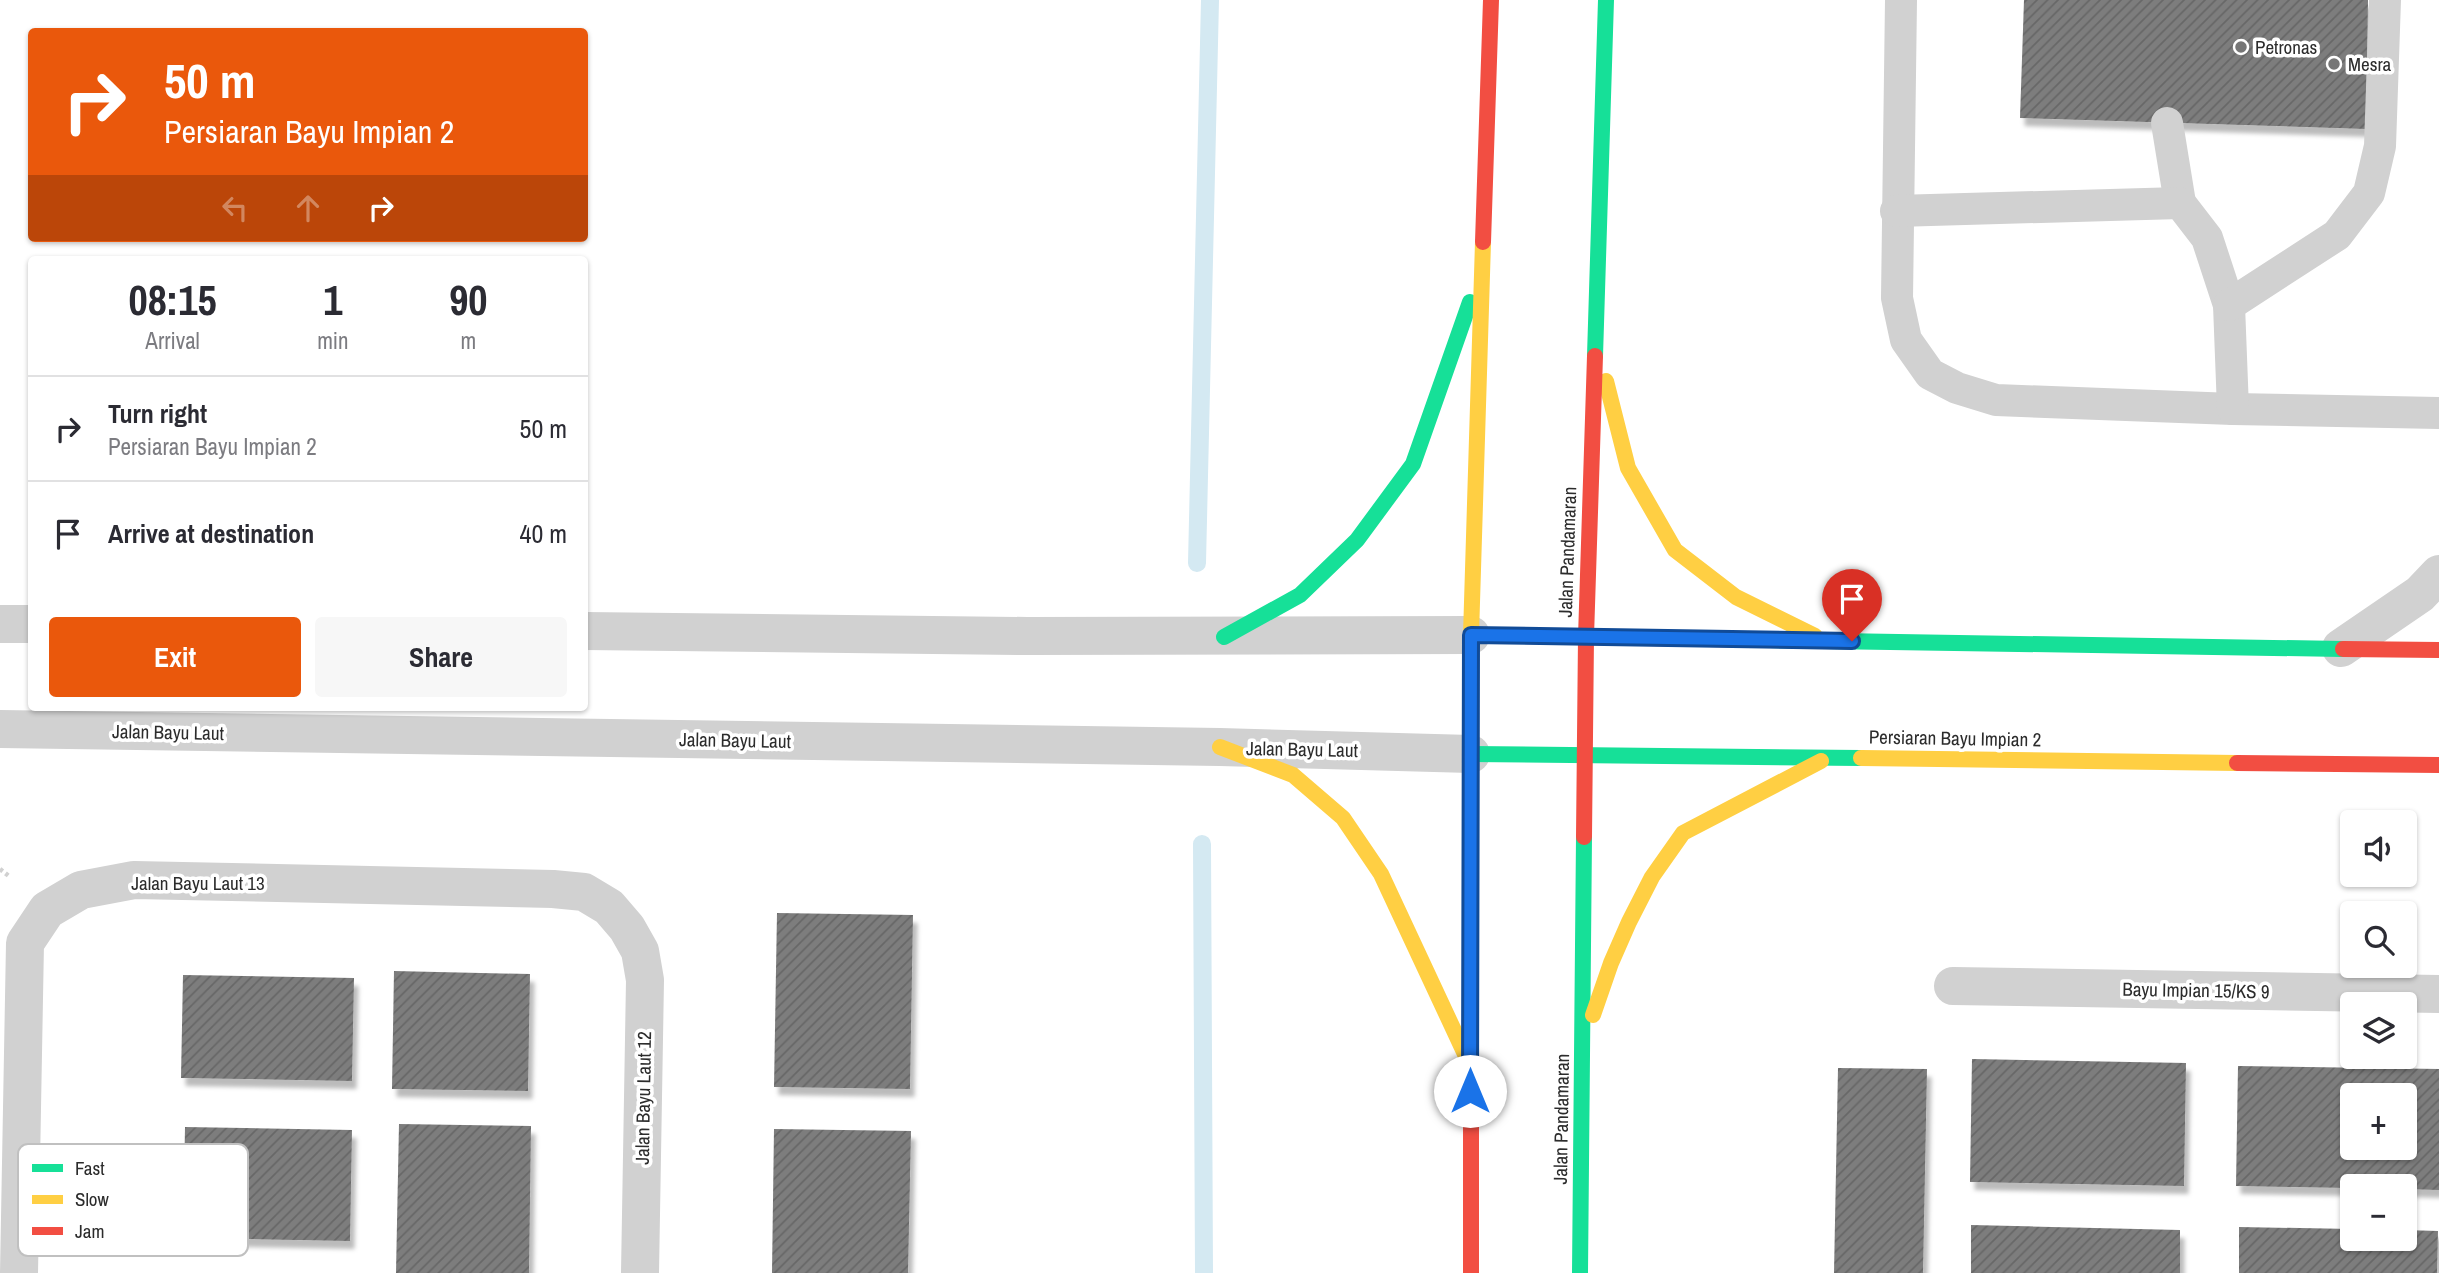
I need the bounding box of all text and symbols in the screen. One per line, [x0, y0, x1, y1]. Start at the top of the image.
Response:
place label: Petronas [2255, 34, 2318, 60]
marker: Petronas [2233, 39, 2249, 55]
text: 50 m [164, 47, 256, 113]
place label: Mesra [2348, 51, 2392, 77]
icon: right [49, 56, 140, 147]
marker: Mesra [2326, 56, 2342, 72]
text: Persiaran Bayu Impian 2 [164, 110, 454, 153]
icon: left [216, 189, 254, 227]
icon: ahead [289, 189, 327, 227]
icon: right [362, 189, 400, 227]
text: 08:15 [129, 272, 217, 328]
text: 1 [323, 272, 342, 328]
text: 90 [449, 272, 487, 328]
text: Arrival [145, 325, 200, 356]
text: min [317, 325, 349, 356]
text: m [460, 325, 476, 356]
text: Turn right [108, 396, 207, 431]
icon: right [49, 410, 87, 448]
text: 50 m [520, 411, 567, 446]
text: Persiaran Bayu Impian 2 [108, 431, 317, 462]
street label: Jalan Pandamaran [1552, 486, 1582, 618]
icon: arrive [49, 515, 87, 553]
text: Arrive at destination [108, 516, 314, 551]
text: 40 m [520, 516, 567, 551]
pin [1822, 569, 1882, 641]
icon: arrive [1833, 580, 1871, 618]
button: Exit [49, 617, 301, 697]
button: Share [315, 617, 567, 697]
street label: Jalan Bayu Laut [112, 718, 225, 746]
street label: Persiaran Bayu Impian 2 [1869, 723, 2041, 753]
street label: Jalan Bayu Laut [679, 726, 792, 754]
street label: Jalan Bayu Laut [1246, 735, 1359, 763]
map controls [2340, 810, 2417, 1251]
button: sound [2340, 810, 2417, 887]
street label: Jalan Bayu Laut 13 [131, 870, 265, 896]
button: search [2340, 901, 2417, 978]
street label: Bayu Impian 15/KS 9 [2122, 976, 2270, 1004]
button: layers [2340, 992, 2417, 1069]
street label: Jalan Bayu Laut 12 [629, 1031, 657, 1165]
street label: Jalan Pandamaran [1547, 1053, 1575, 1185]
position arrow [1433, 1054, 1507, 1128]
button: + [2340, 1083, 2417, 1160]
legend [18, 1144, 248, 1256]
text: Fast [75, 1155, 105, 1181]
button: − [2340, 1174, 2417, 1251]
text: Slow [75, 1186, 110, 1212]
text: Jam [75, 1218, 104, 1244]

